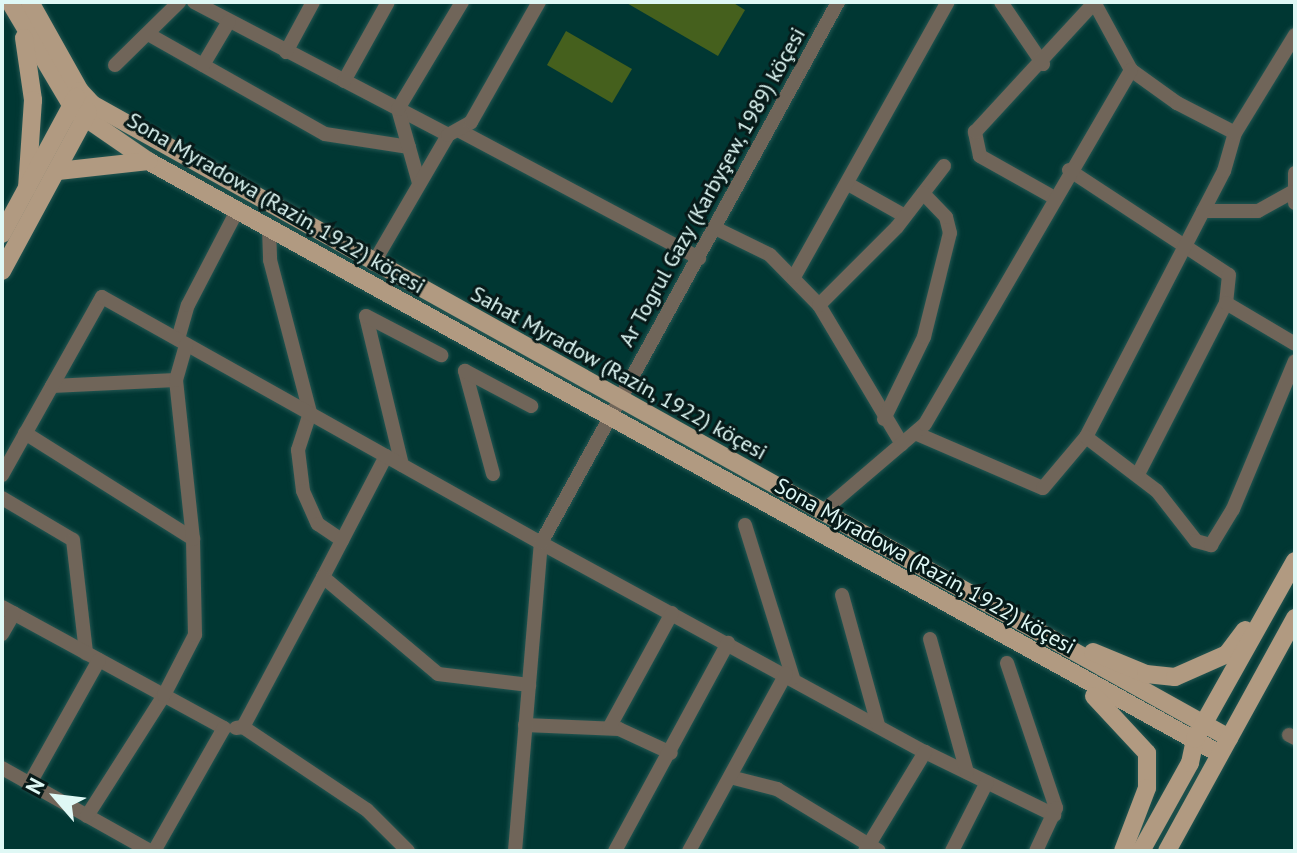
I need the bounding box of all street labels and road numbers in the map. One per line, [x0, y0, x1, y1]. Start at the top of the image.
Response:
street label: Ar Togrul Gazy (Karbyşew, 1989) köçesi [612, 21, 812, 353]
street label: Sona Myradowa (Razin, 1922) köçesi [122, 106, 430, 300]
street label: Sahat Myradow (Razin, 1922) köçesi [465, 280, 773, 466]
street label: Sona Myradowa (Razin, 1922) köçesi [769, 472, 1081, 660]

